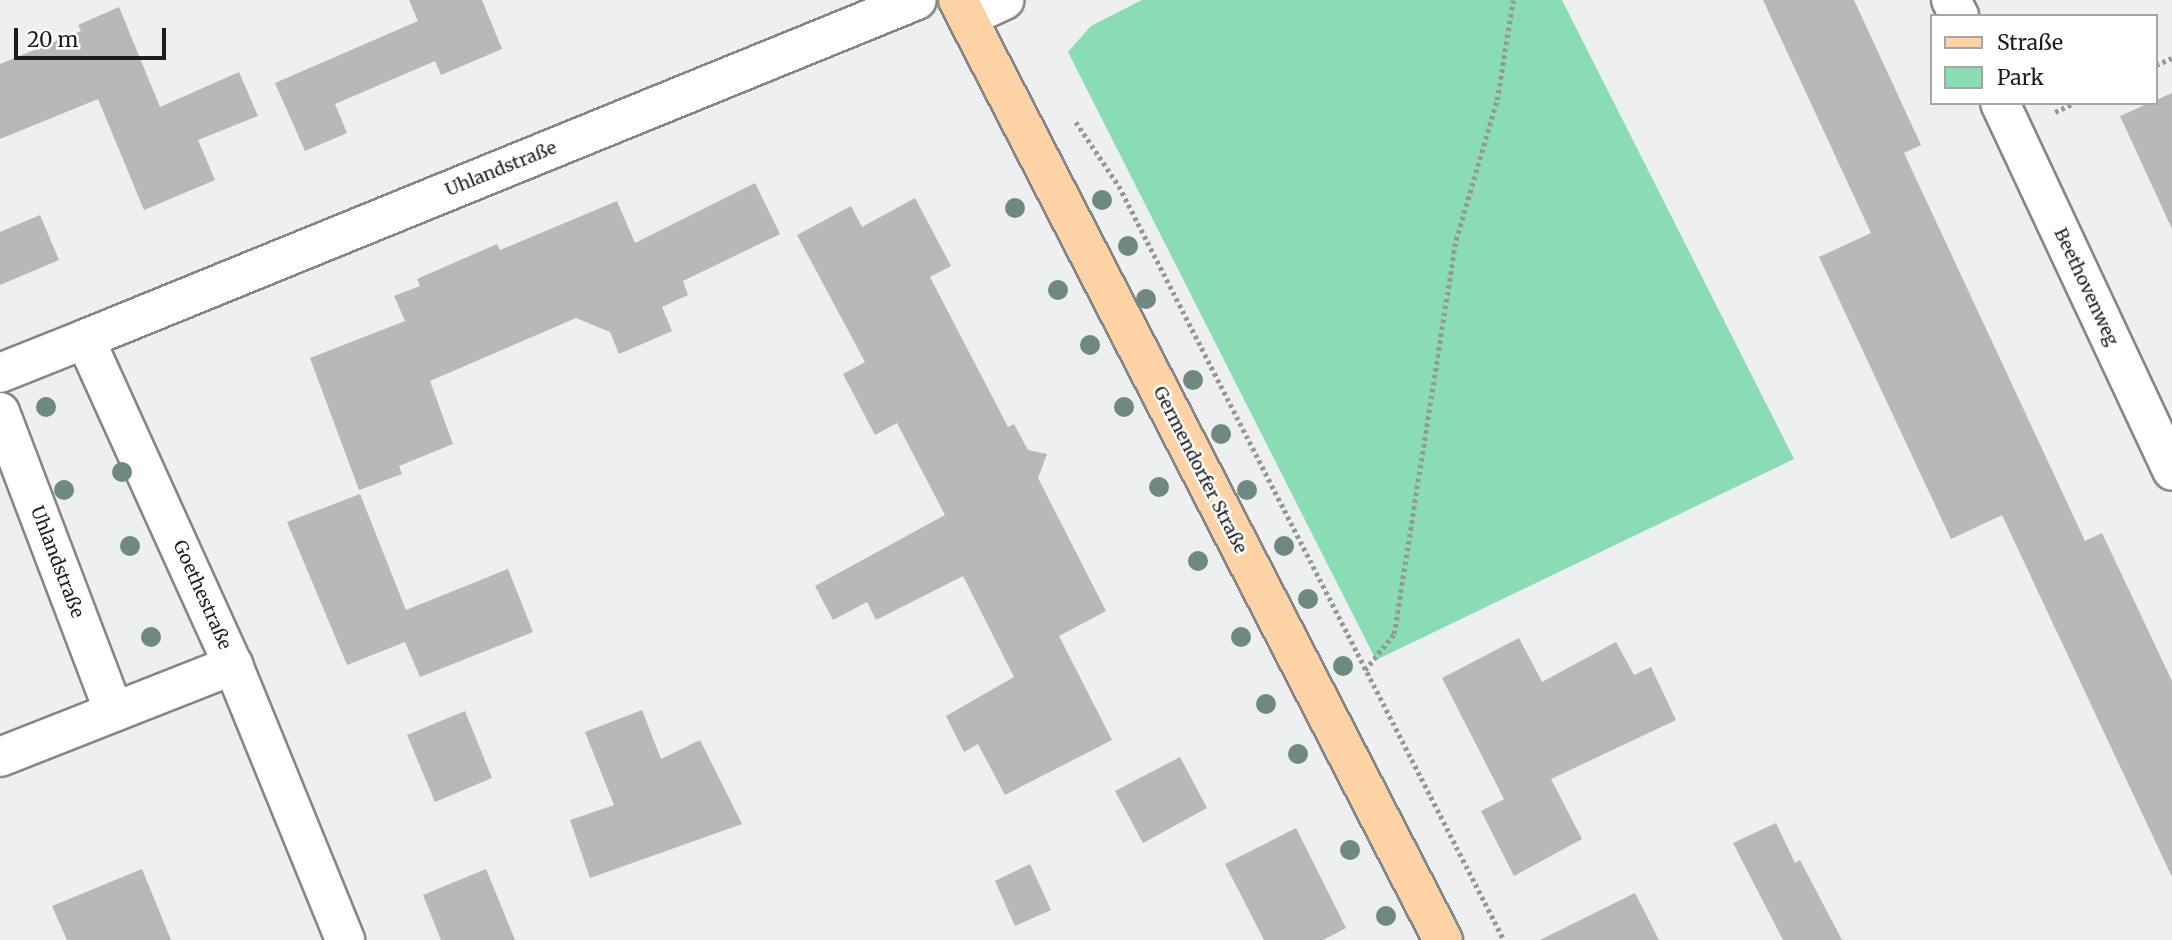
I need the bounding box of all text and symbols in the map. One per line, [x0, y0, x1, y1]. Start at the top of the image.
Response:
scale bar [18, 14, 170, 58]
legend [1930, 14, 2158, 105]
text: 20 m [27, 26, 78, 53]
text: Straße [1997, 29, 2063, 56]
text: Park [1997, 64, 2044, 91]
street label: Uhlandstraße [442, 137, 560, 201]
street label: Beethovenweg [2049, 225, 2123, 349]
street label: Germendorfer Straße [1148, 383, 1252, 557]
street label: Uhlandstraße [26, 503, 88, 621]
street label: Goethestraße [168, 537, 236, 653]

